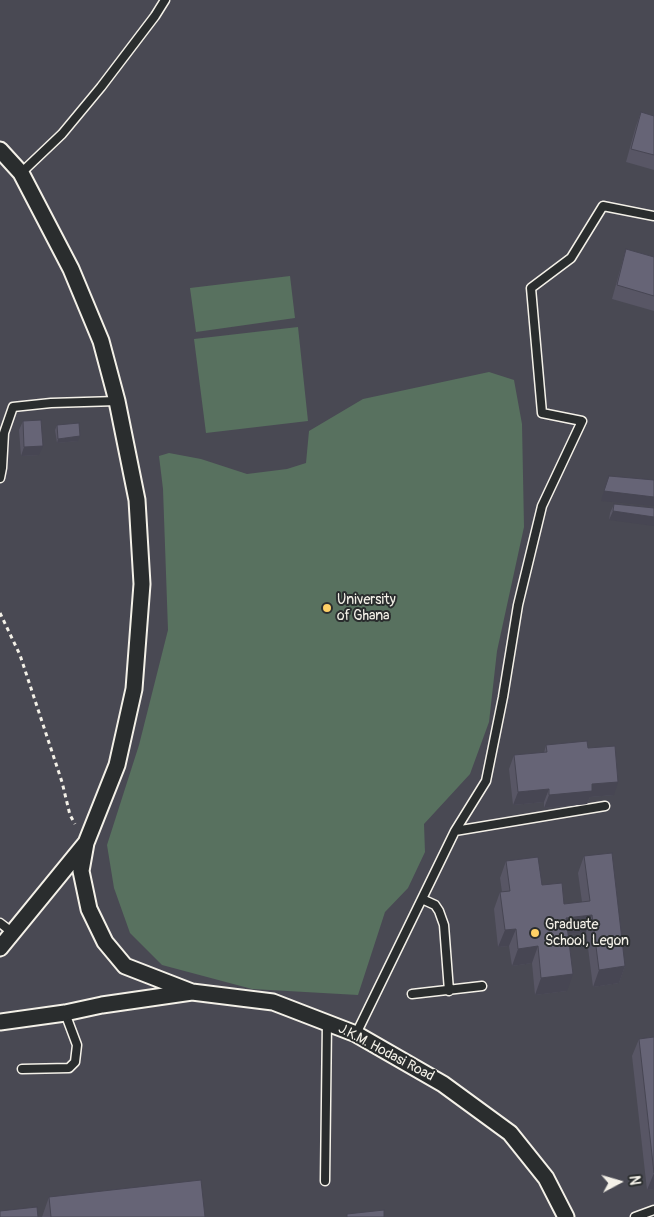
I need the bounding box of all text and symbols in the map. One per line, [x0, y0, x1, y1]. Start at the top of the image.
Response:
place label: University of Ghana [337, 592, 396, 624]
marker: University of Ghana [321, 602, 333, 614]
place label: Graduate School, Legon [545, 917, 629, 950]
marker: Graduate School, Legon [529, 927, 541, 939]
street label: J.K.M. Hodasi Road [335, 1021, 437, 1085]
north arrow [594, 1157, 644, 1207]
text: N [625, 1175, 643, 1186]

